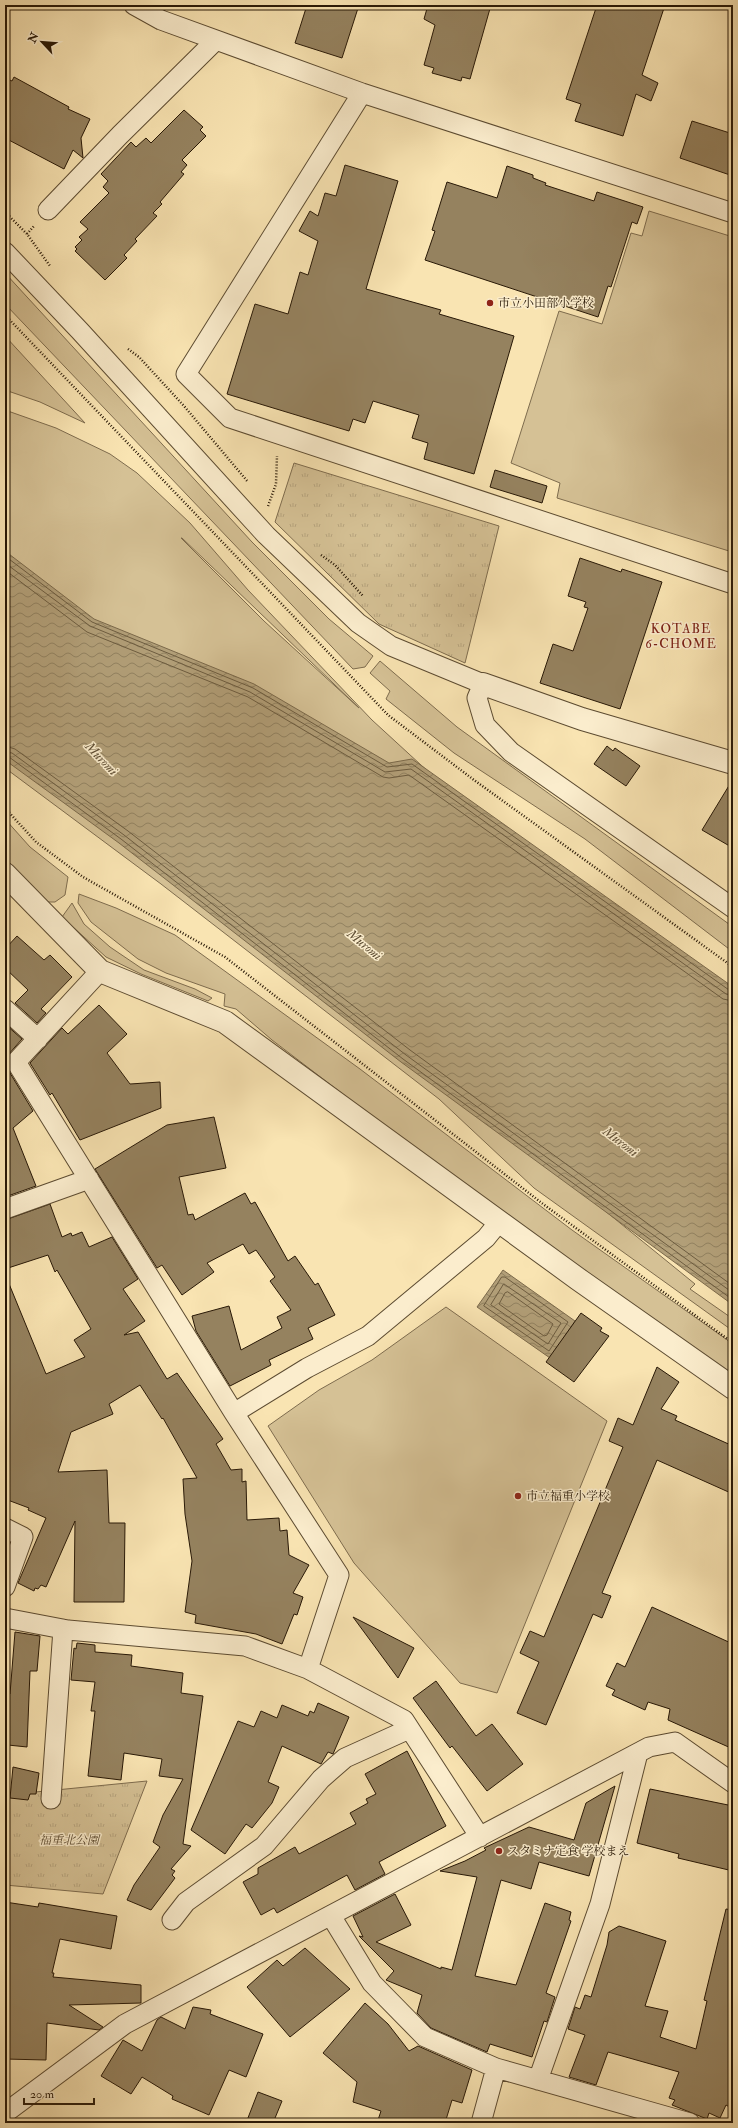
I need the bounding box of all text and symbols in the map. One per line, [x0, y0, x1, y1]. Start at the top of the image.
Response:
north arrow [22, 22, 62, 62]
text: N [25, 30, 42, 46]
place label: 市立小田部小学校 [498, 296, 594, 311]
marker: 市立小田部小学校 [485, 298, 495, 308]
district label: KOTABE 6-CHOME [645, 621, 717, 652]
water label: Muromi [81, 738, 121, 779]
water label: Muromi [343, 925, 385, 964]
water label: Muromi [599, 1123, 642, 1161]
place label: 市立福重小学校 [526, 1489, 610, 1504]
marker: 市立福重小学校 [513, 1491, 523, 1501]
park label: 福重北公園 [39, 1833, 101, 1848]
place label: スタミナ定食 学校まえ [507, 1844, 630, 1859]
marker: スタミナ定食 学校まえ [494, 1846, 504, 1856]
scale bar [24, 2080, 94, 2106]
text: 20 m [30, 2087, 55, 2102]

